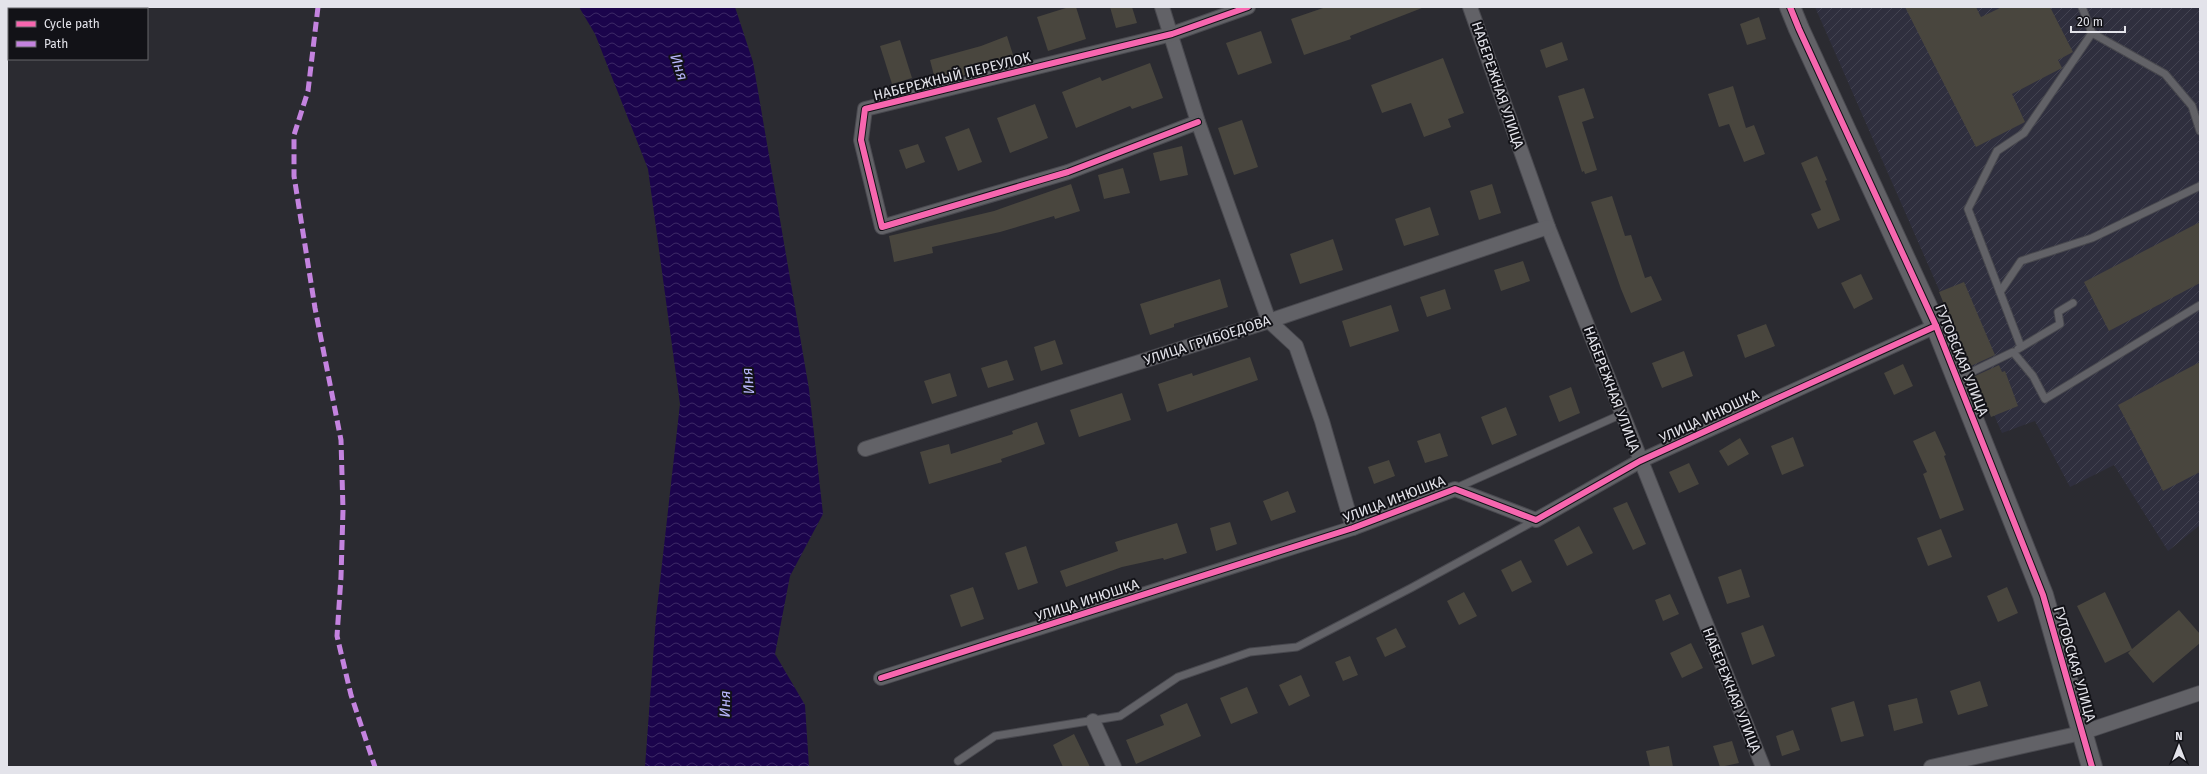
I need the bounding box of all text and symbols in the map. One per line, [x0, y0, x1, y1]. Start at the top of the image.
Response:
legend [8, 8, 148, 60]
scale bar [2071, 8, 2125, 34]
text: 20 m [2077, 15, 2103, 29]
text: Cycle path [44, 17, 100, 31]
street label: НАБЕРЕЖНАЯ УЛИЦА [1468, 19, 1527, 151]
text: Path [44, 37, 68, 51]
street label: НАБЕРЕЖНЫЙ ПЕРЕУЛОК [872, 49, 1033, 104]
water label: Иня [666, 51, 692, 83]
street label: ГУТОВСКАЯ УЛИЦА [1931, 302, 1992, 419]
street label: УЛИЦА ГРИБОЕДОВА [1142, 312, 1273, 369]
street label: НАБЕРЕЖНАЯ УЛИЦА [1580, 324, 1643, 454]
water label: Иня [738, 367, 758, 395]
street label: УЛИЦА ИНЮШКА [1657, 386, 1762, 447]
street label: УЛИЦА ИНЮШКА [1341, 472, 1448, 527]
street label: УЛИЦА ИНЮШКА [1033, 576, 1141, 625]
street label: ГУТОВСКАЯ УЛИЦА [2050, 604, 2099, 724]
street label: НАБЕРЕЖНАЯ УЛИЦА [1699, 625, 1764, 755]
water label: Иня [716, 690, 734, 718]
north arrow [2159, 726, 2199, 766]
text: N [2175, 730, 2183, 743]

